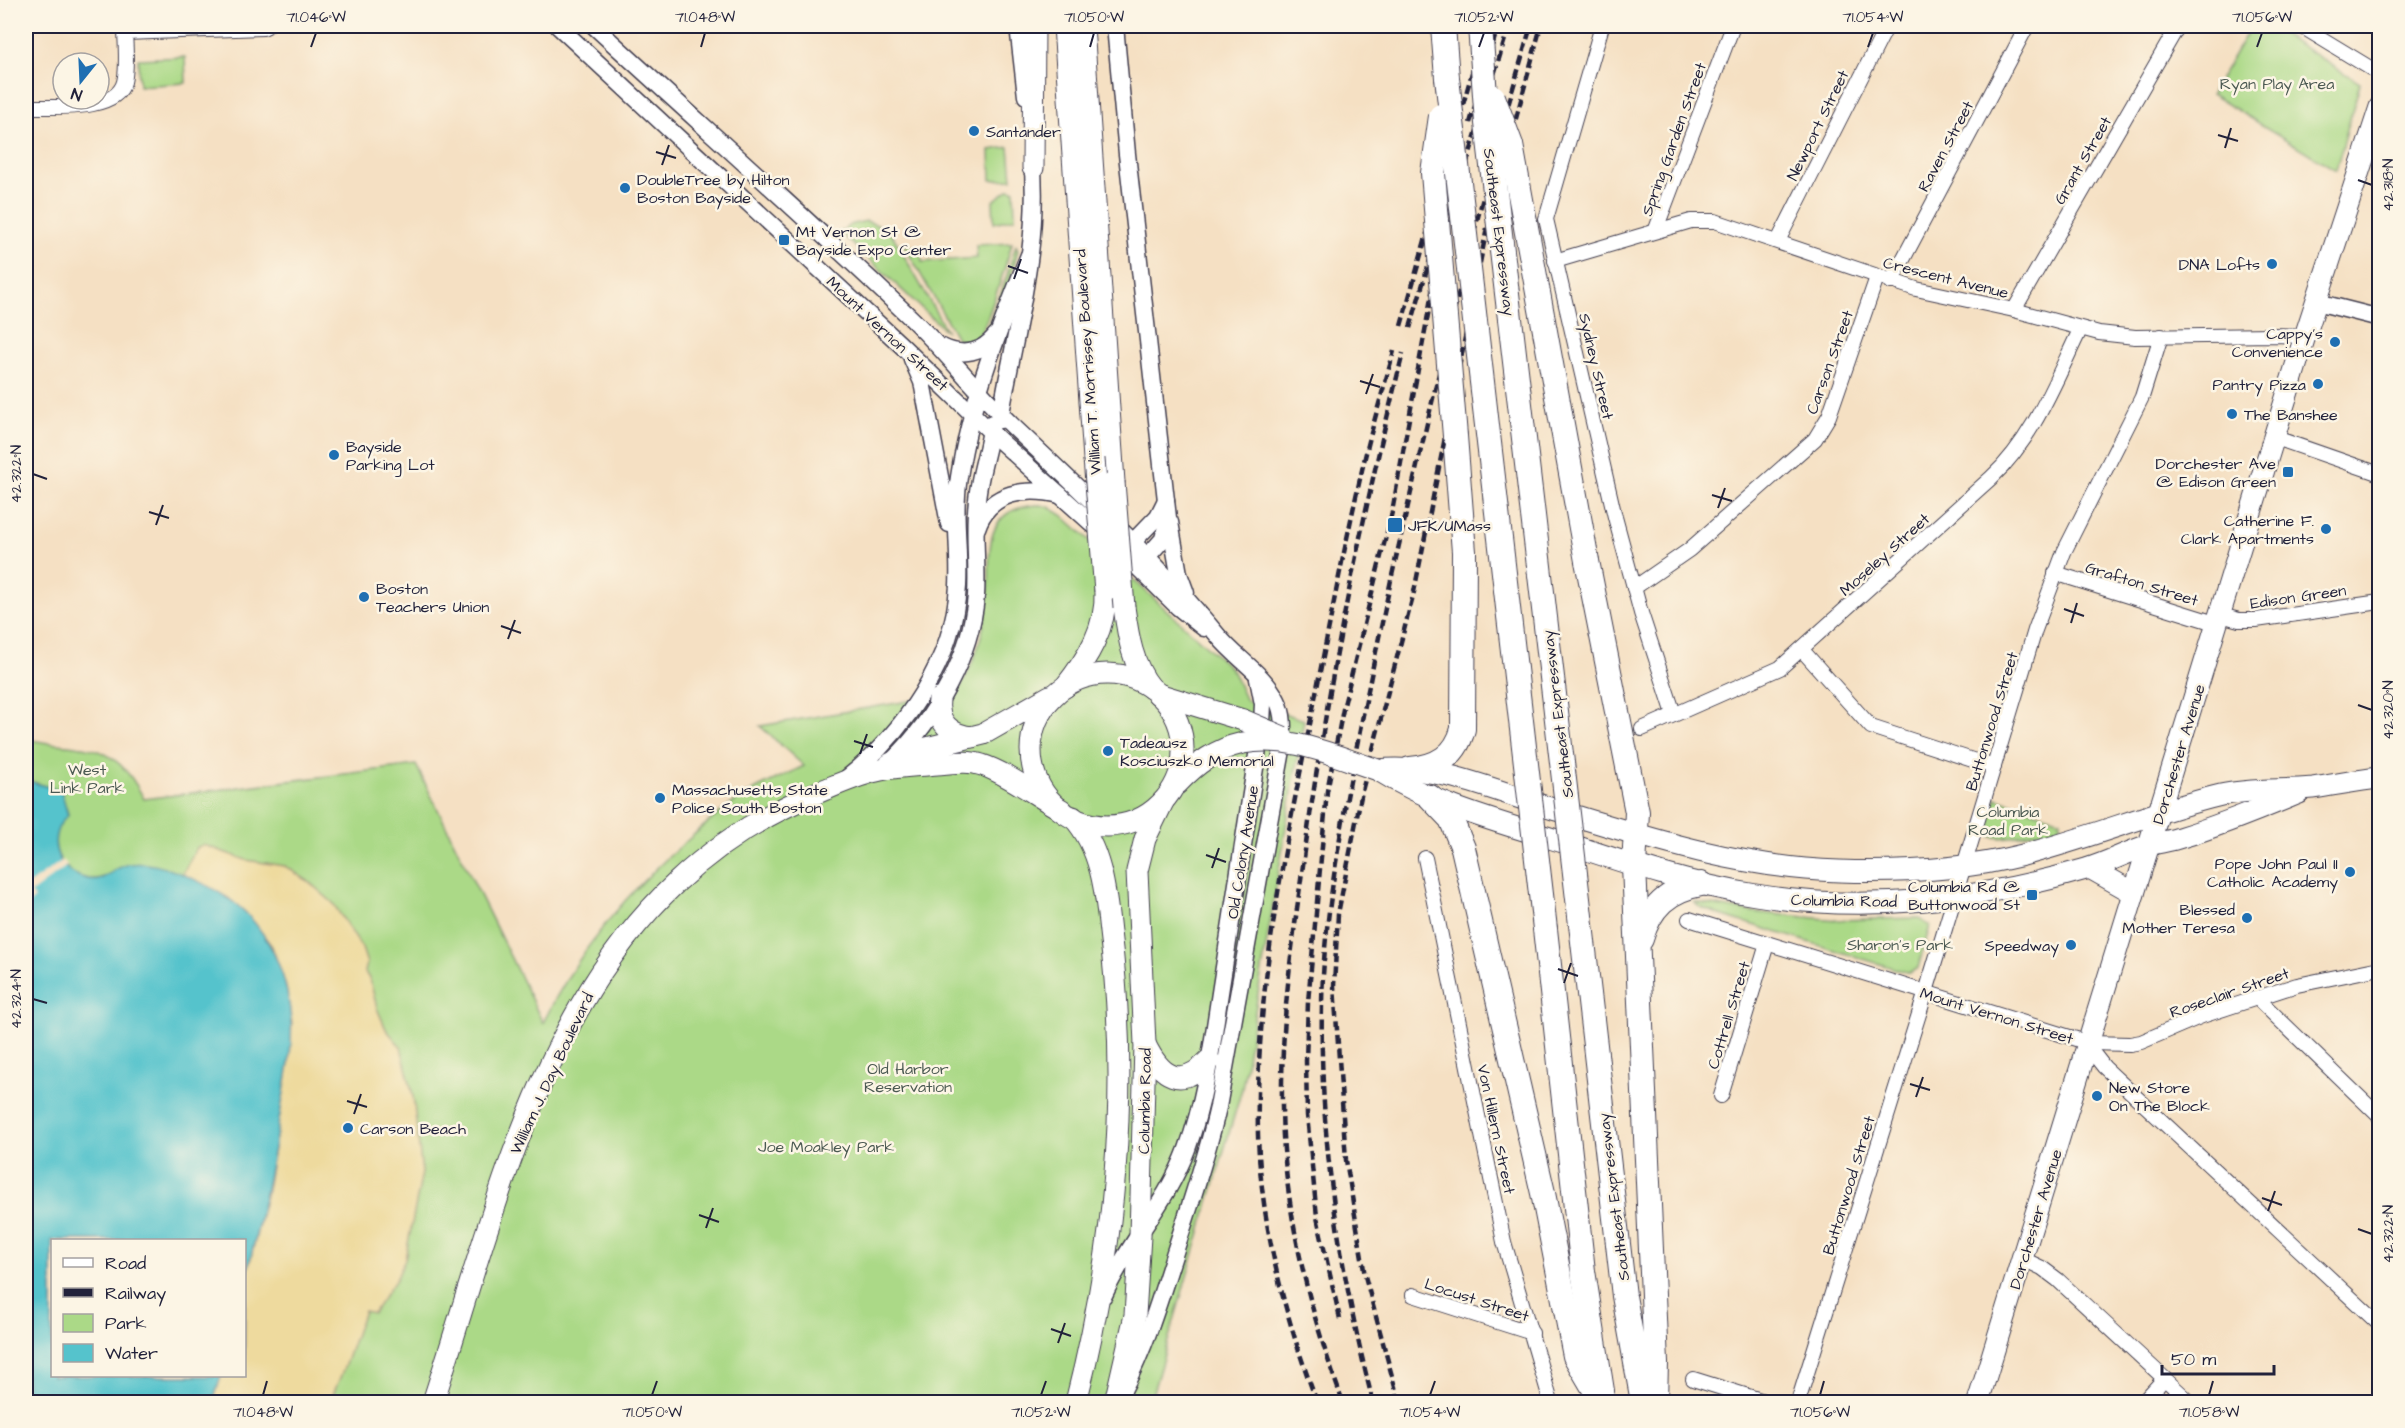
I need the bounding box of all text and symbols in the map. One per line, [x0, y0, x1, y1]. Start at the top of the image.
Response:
text: 71.046°W [286, 7, 346, 28]
text: 71.048°W [675, 7, 735, 28]
text: 71.050°W [1064, 7, 1124, 28]
text: 71.052°W [1454, 7, 1514, 28]
text: 71.054°W [1843, 7, 1903, 28]
text: 71.056°W [2232, 7, 2292, 28]
north arrow [51, 51, 111, 111]
street label: Spring Garden Street [1636, 59, 1713, 219]
street label: Newport Street [1782, 66, 1854, 184]
park label: Ryan Play Area [2220, 73, 2334, 96]
text: N [69, 82, 85, 106]
street label: Raven Street [1913, 97, 1979, 196]
street label: Grant Street [2049, 112, 2117, 209]
place label: Santander [986, 121, 1061, 143]
marker: Santander [967, 124, 981, 138]
street label: Southeast Expressway [1477, 147, 1520, 318]
text: 42.318°N [2378, 159, 2399, 211]
place label: DoubleTree by Hilton Boston Bayside [637, 169, 789, 210]
marker: DoubleTree by Hilton Boston Bayside [618, 181, 632, 195]
place label: Mt Vernon St @ Bayside Expo Center [796, 221, 951, 262]
marker: Mt Vernon St @ Bayside Expo Center [777, 233, 791, 247]
street label: William T. Morrissey Boulevard [1069, 248, 1108, 475]
street label: Crescent Avenue [1881, 252, 2011, 304]
place label: DNA Lofts [2179, 254, 2260, 276]
marker: DNA Lofts [2265, 257, 2279, 271]
street label: Mount Vernon Street [821, 271, 954, 397]
street label: Carson Street [1801, 307, 1859, 417]
street label: Sydney Street [1572, 311, 1619, 422]
place label: Cappy's Convenience [2232, 323, 2323, 363]
marker: Cappy's Convenience [2328, 335, 2342, 349]
place label: Pantry Pizza [2213, 374, 2306, 397]
marker: Pantry Pizza [2311, 377, 2325, 391]
place label: The Banshee [2244, 404, 2338, 426]
marker: The Banshee [2225, 407, 2239, 421]
place label: Bayside Parking Lot [346, 436, 435, 477]
text: 42.322°N [6, 445, 27, 503]
marker: Bayside Parking Lot [327, 448, 341, 462]
place label: Dorchester Ave @ Edison Green [2156, 453, 2276, 493]
marker: Dorchester Ave @ Edison Green [2281, 465, 2295, 479]
street label: Moseley Street [1835, 508, 1936, 602]
place label: Catherine F. Clark Apartments [2181, 510, 2314, 550]
place label: JFK/UMass [1408, 515, 1491, 537]
marker: JFK/UMass [1386, 516, 1404, 534]
marker: Catherine F. Clark Apartments [2319, 522, 2333, 536]
street label: Grafton Street [2083, 556, 2201, 612]
place label: Boston Teachers Union [376, 578, 489, 618]
street label: Edison Green [2249, 579, 2348, 615]
marker: Boston Teachers Union [357, 590, 371, 604]
street label: Southeast Expressway [1537, 628, 1580, 799]
street label: Buttonwood Street [1960, 649, 2024, 794]
text: 42.320°N [2378, 680, 2399, 740]
street label: Dorchester Avenue [2147, 681, 2211, 827]
place label: Tadeausz Kosciuszko Memorial [1120, 732, 1274, 772]
marker: Tadeausz Kosciuszko Memorial [1101, 744, 1115, 758]
park label: West Link Park [50, 759, 125, 799]
place label: Massachusetts State Police South Boston [672, 779, 828, 819]
street label: Old Colony Avenue [1222, 783, 1265, 921]
marker: Massachusetts State Police South Boston [653, 791, 667, 805]
park label: Columbia Road Park [1968, 801, 2048, 841]
place label: Pope John Paul II Catholic Academy [2207, 853, 2338, 894]
marker: Pope John Paul II Catholic Academy [2343, 865, 2357, 879]
place label: Columbia Rd @ Buttonwood St [1908, 876, 2021, 916]
marker: Columbia Rd @ Buttonwood St [2025, 888, 2039, 902]
street label: Columbia Road [1791, 889, 1897, 913]
place label: Blessed Mother Teresa [2122, 899, 2235, 939]
marker: Blessed Mother Teresa [2240, 911, 2254, 925]
park label: Sharon's Park [1847, 934, 1953, 956]
place label: Speedway [1984, 935, 2059, 958]
marker: Speedway [2064, 938, 2078, 952]
street label: Cottrell Street [1702, 958, 1756, 1072]
street label: Roseclair Street [2167, 962, 2292, 1024]
text: 42.324°N [6, 969, 27, 1029]
street label: Mount Vernon Street [1917, 982, 2077, 1050]
street label: William J. Day Boulevard [505, 989, 600, 1158]
street label: Columbia Road [1133, 1048, 1157, 1154]
park label: Old Harbor Reservation [864, 1058, 952, 1098]
street label: Von Hillern Street [1472, 1062, 1521, 1196]
place label: New Store On The Block [2109, 1077, 2210, 1117]
marker: New Store On The Block [2090, 1089, 2104, 1103]
street label: Southeast Expressway [1593, 1111, 1636, 1282]
street label: Buttonwood Street [1817, 1113, 1881, 1258]
place label: Carson Beach [360, 1118, 466, 1140]
marker: Carson Beach [341, 1121, 355, 1135]
park label: Joe Moakley Park [758, 1136, 894, 1159]
street label: Dorchester Avenue [2004, 1146, 2068, 1292]
text: 42.322°N [2378, 1205, 2399, 1263]
legend [51, 1239, 246, 1377]
text: Road [105, 1251, 146, 1276]
street label: Locust Street [1422, 1273, 1532, 1327]
text: Railway [105, 1281, 166, 1307]
text: Park [105, 1311, 147, 1336]
scale bar [2162, 1338, 2274, 1376]
text: Water [105, 1341, 158, 1366]
text: 50 m [2171, 1347, 2216, 1372]
text: 71.048°W [233, 1402, 293, 1423]
text: 71.050°W [622, 1402, 682, 1423]
text: 71.052°W [1011, 1402, 1071, 1423]
text: 71.054°W [1400, 1402, 1460, 1423]
text: 71.056°W [1790, 1402, 1850, 1423]
text: 71.058°W [2179, 1402, 2239, 1423]

